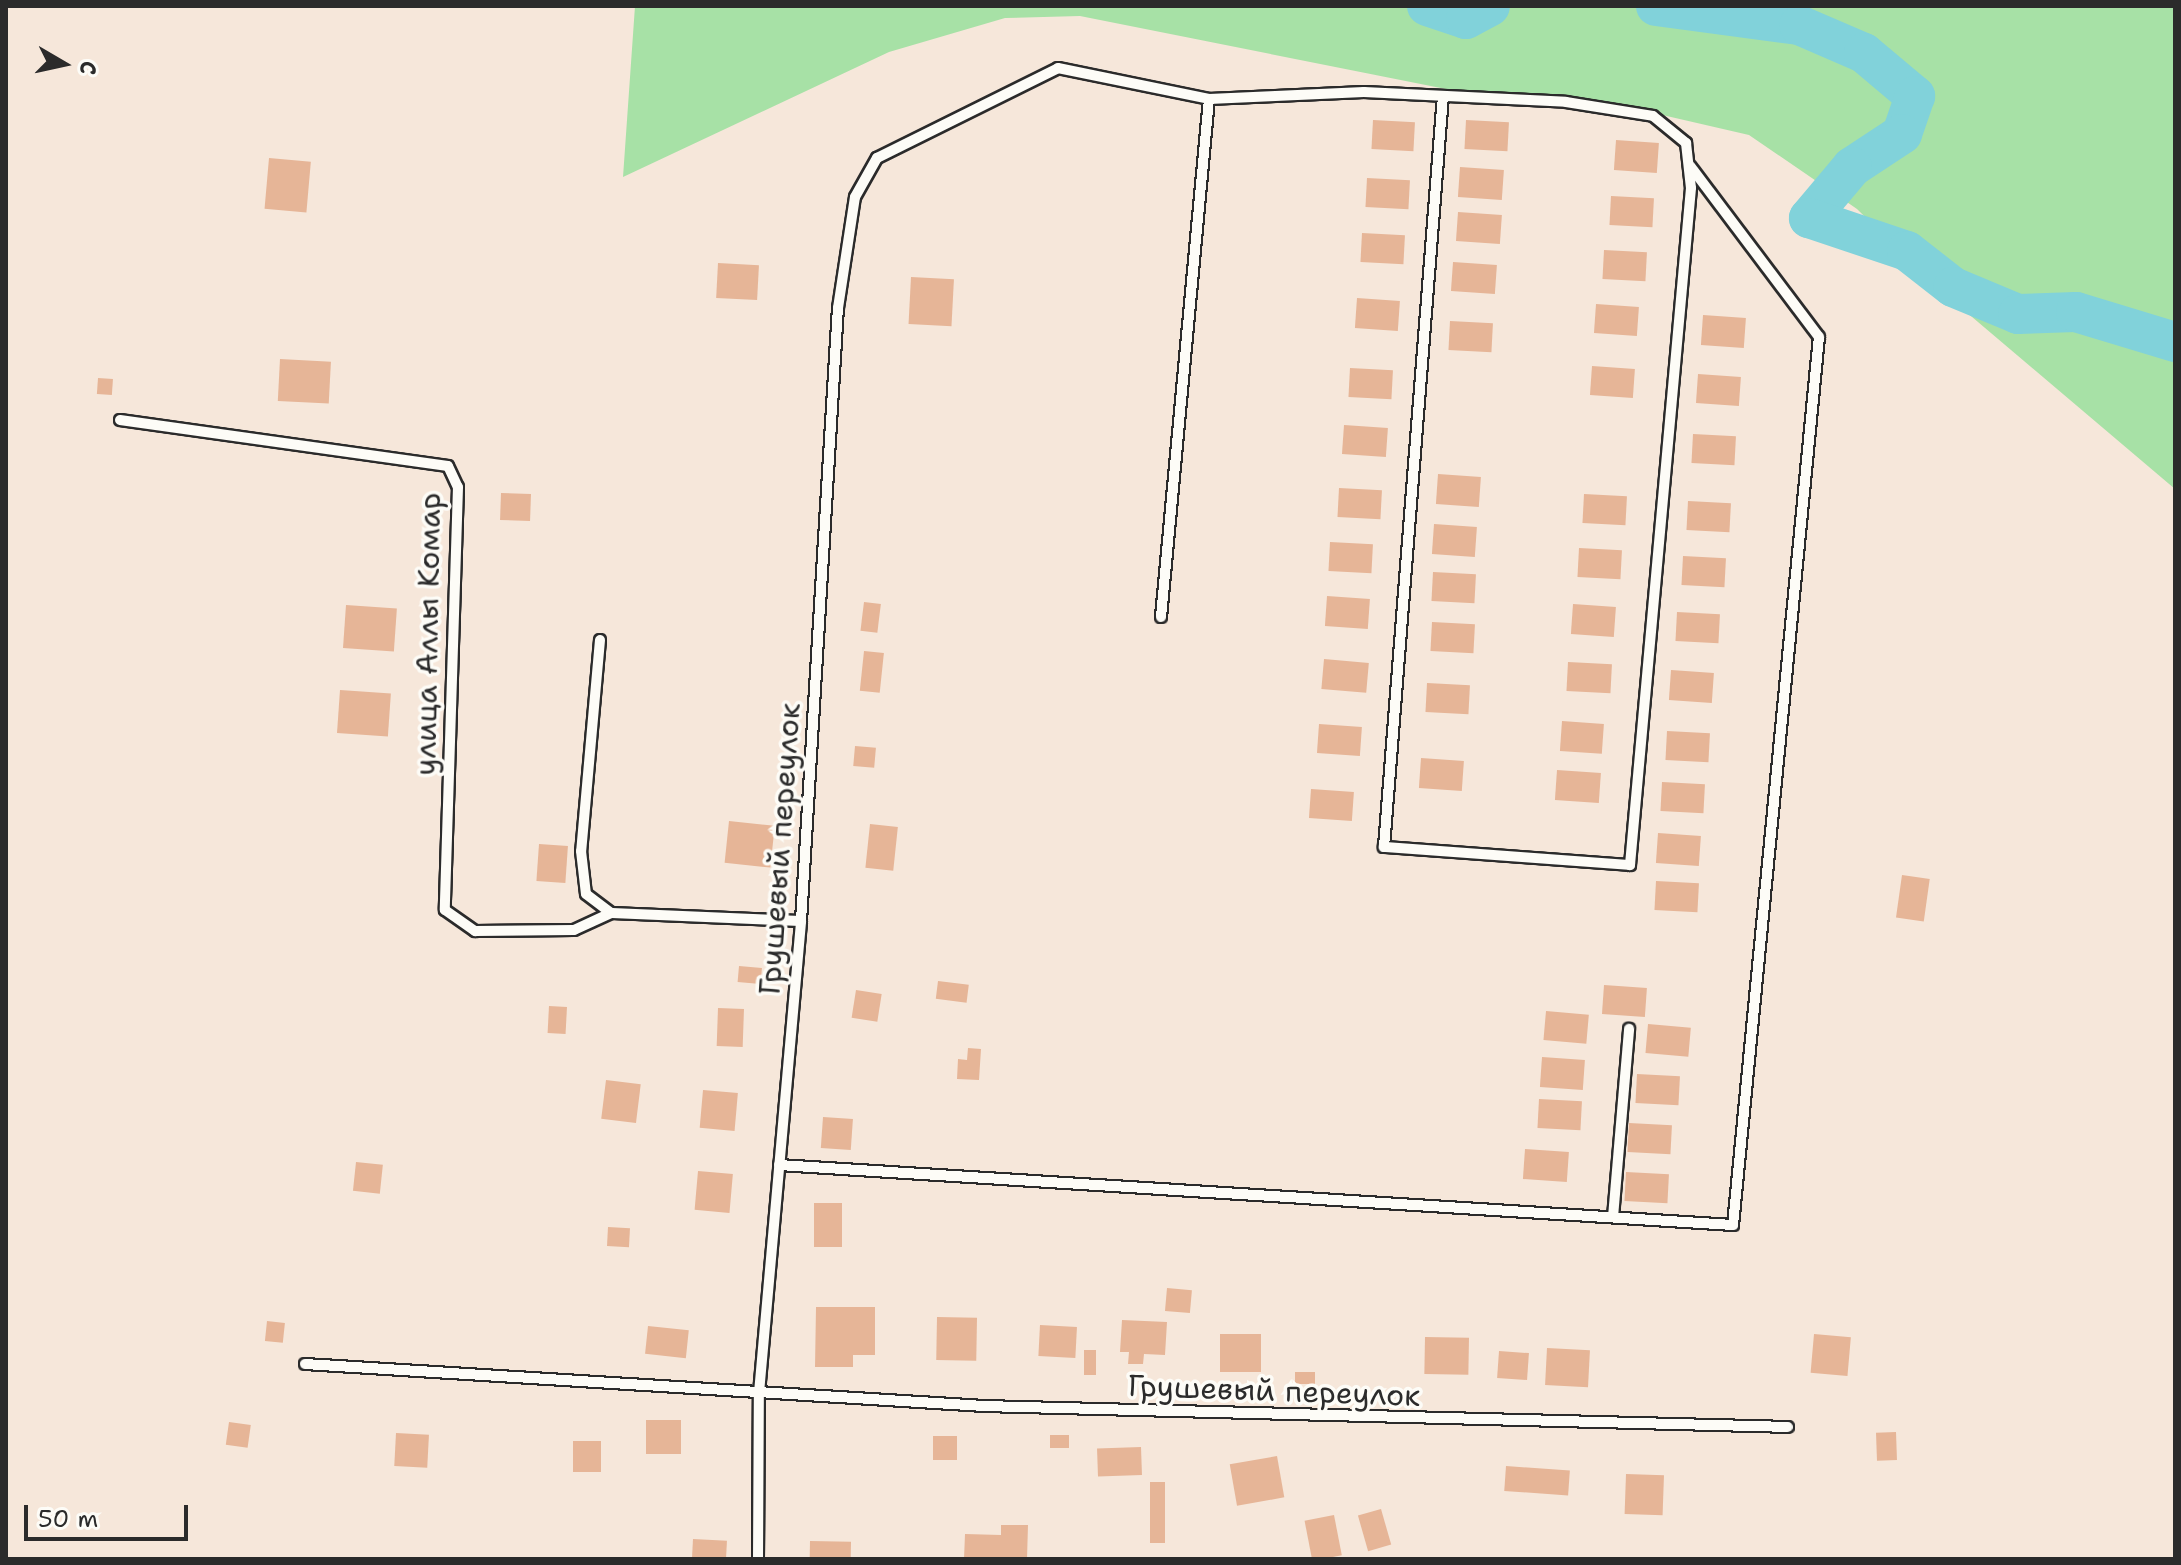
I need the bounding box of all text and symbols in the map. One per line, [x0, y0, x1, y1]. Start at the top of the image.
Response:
north arrow [24, 24, 104, 104]
text: С [73, 59, 104, 77]
street label: улица Аллы Комар [408, 492, 448, 776]
street label: Грушевый переулок [752, 702, 808, 996]
street label: Грушевый переулок [1127, 1368, 1421, 1414]
scale bar [28, 1489, 192, 1539]
text: 50 m [38, 1503, 98, 1535]

